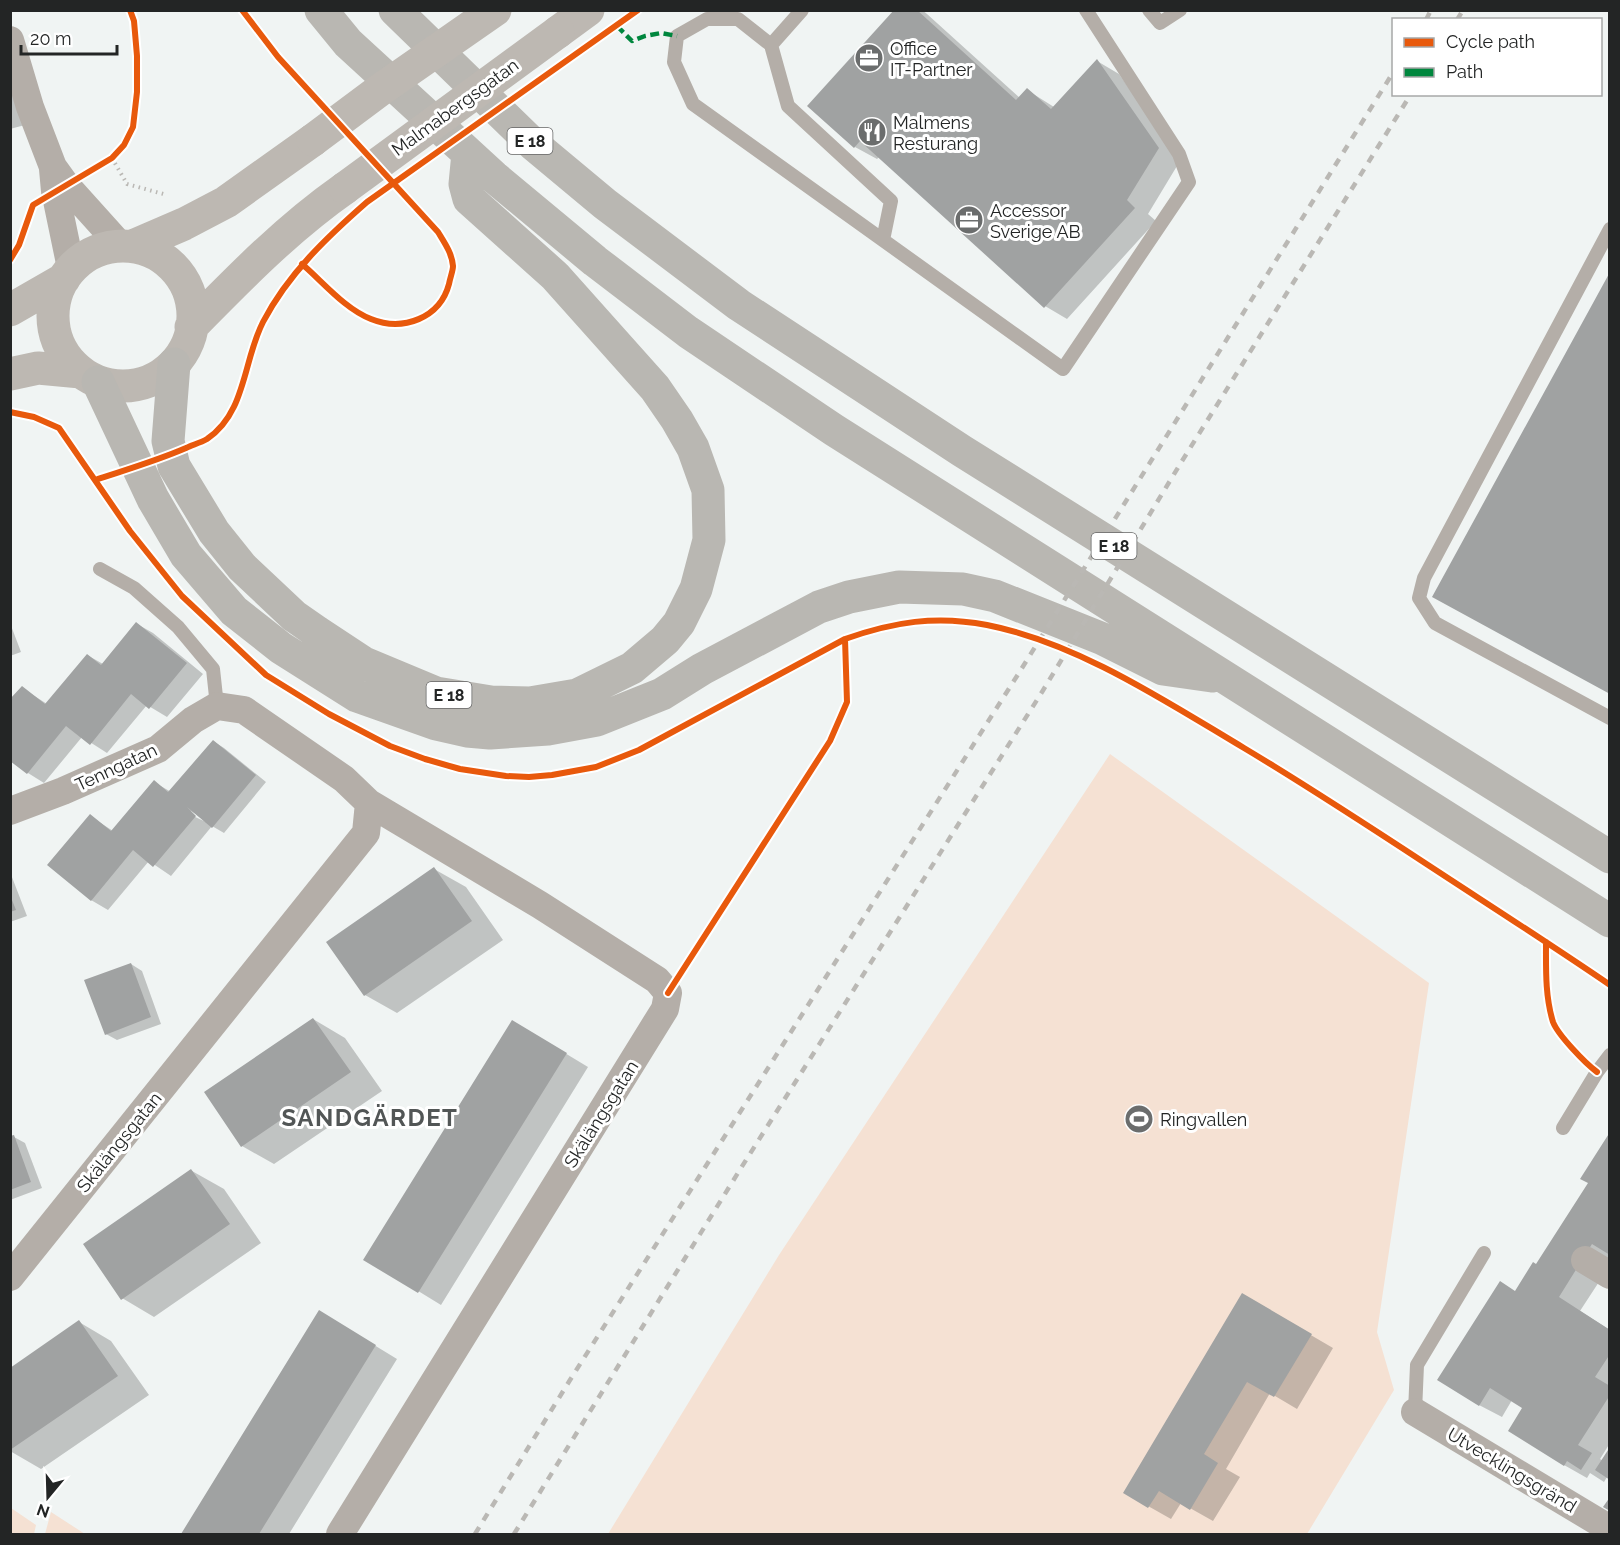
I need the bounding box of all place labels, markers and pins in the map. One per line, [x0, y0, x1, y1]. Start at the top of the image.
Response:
place label: Office IT-Partner [890, 38, 973, 80]
office icon: Office IT-Partner [853, 42, 885, 74]
place label: Malmens Resturang [893, 112, 978, 154]
restaurant icon: Malmens Resturang [856, 116, 888, 148]
place label: Accessor Sverige AB [990, 200, 1081, 242]
office icon: Accessor Sverige AB [953, 204, 985, 236]
sports icon: Ringvallen [1123, 1103, 1155, 1135]
place label: Ringvallen [1160, 1109, 1247, 1130]

